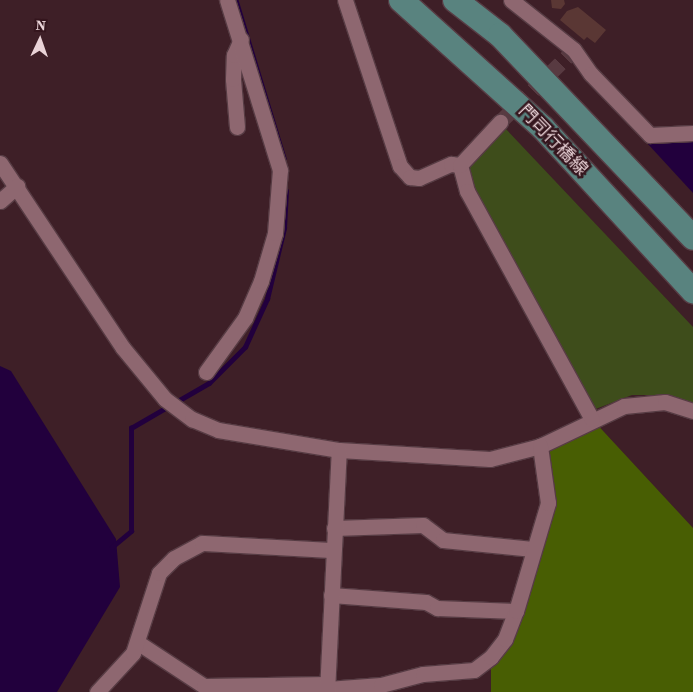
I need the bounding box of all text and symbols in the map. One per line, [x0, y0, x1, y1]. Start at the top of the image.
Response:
north arrow [15, 15, 65, 65]
text: N [35, 15, 46, 35]
street label: 門司行橋線 [514, 100, 592, 180]

